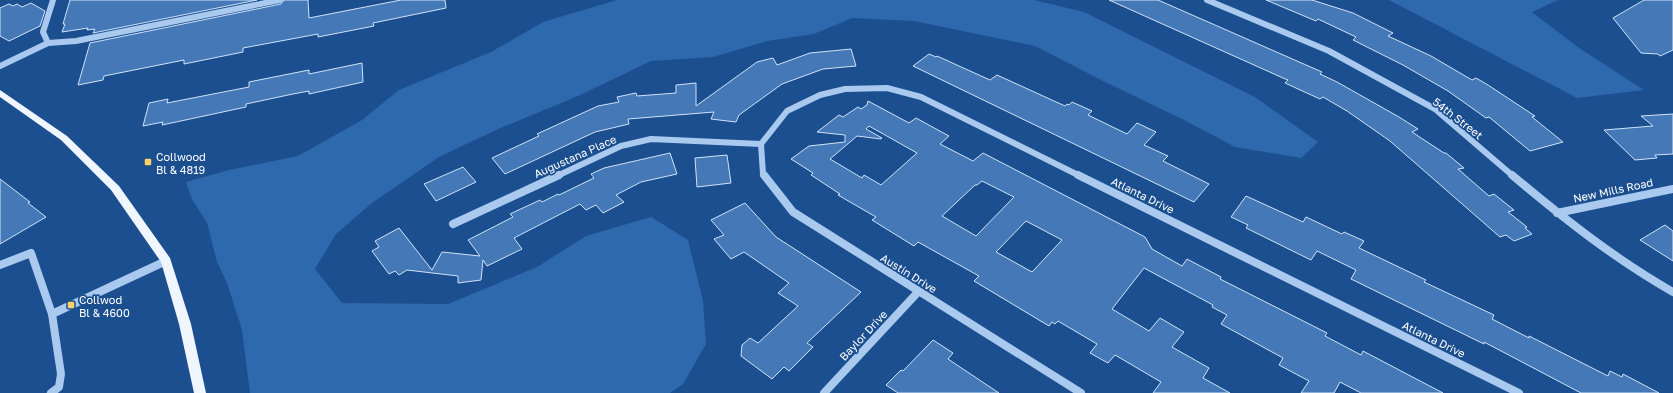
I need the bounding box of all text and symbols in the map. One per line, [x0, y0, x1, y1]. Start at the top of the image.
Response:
street label: 54th Street [1431, 95, 1485, 141]
street label: Augustana Place [532, 132, 618, 180]
place label: Collwood Bl & 4819 [156, 150, 206, 176]
marker: Collwood Bl & 4819 [143, 157, 153, 167]
street label: Atlanta Drive [1109, 174, 1177, 216]
street label: New Mills Road [1572, 175, 1654, 205]
street label: Austin Drive [879, 251, 939, 295]
place label: Collwod Bl & 4600 [79, 293, 130, 319]
marker: Collwod Bl & 4600 [66, 300, 76, 310]
street label: Baylor Drive [836, 307, 890, 363]
street label: Atlanta Drive [1400, 318, 1468, 360]

